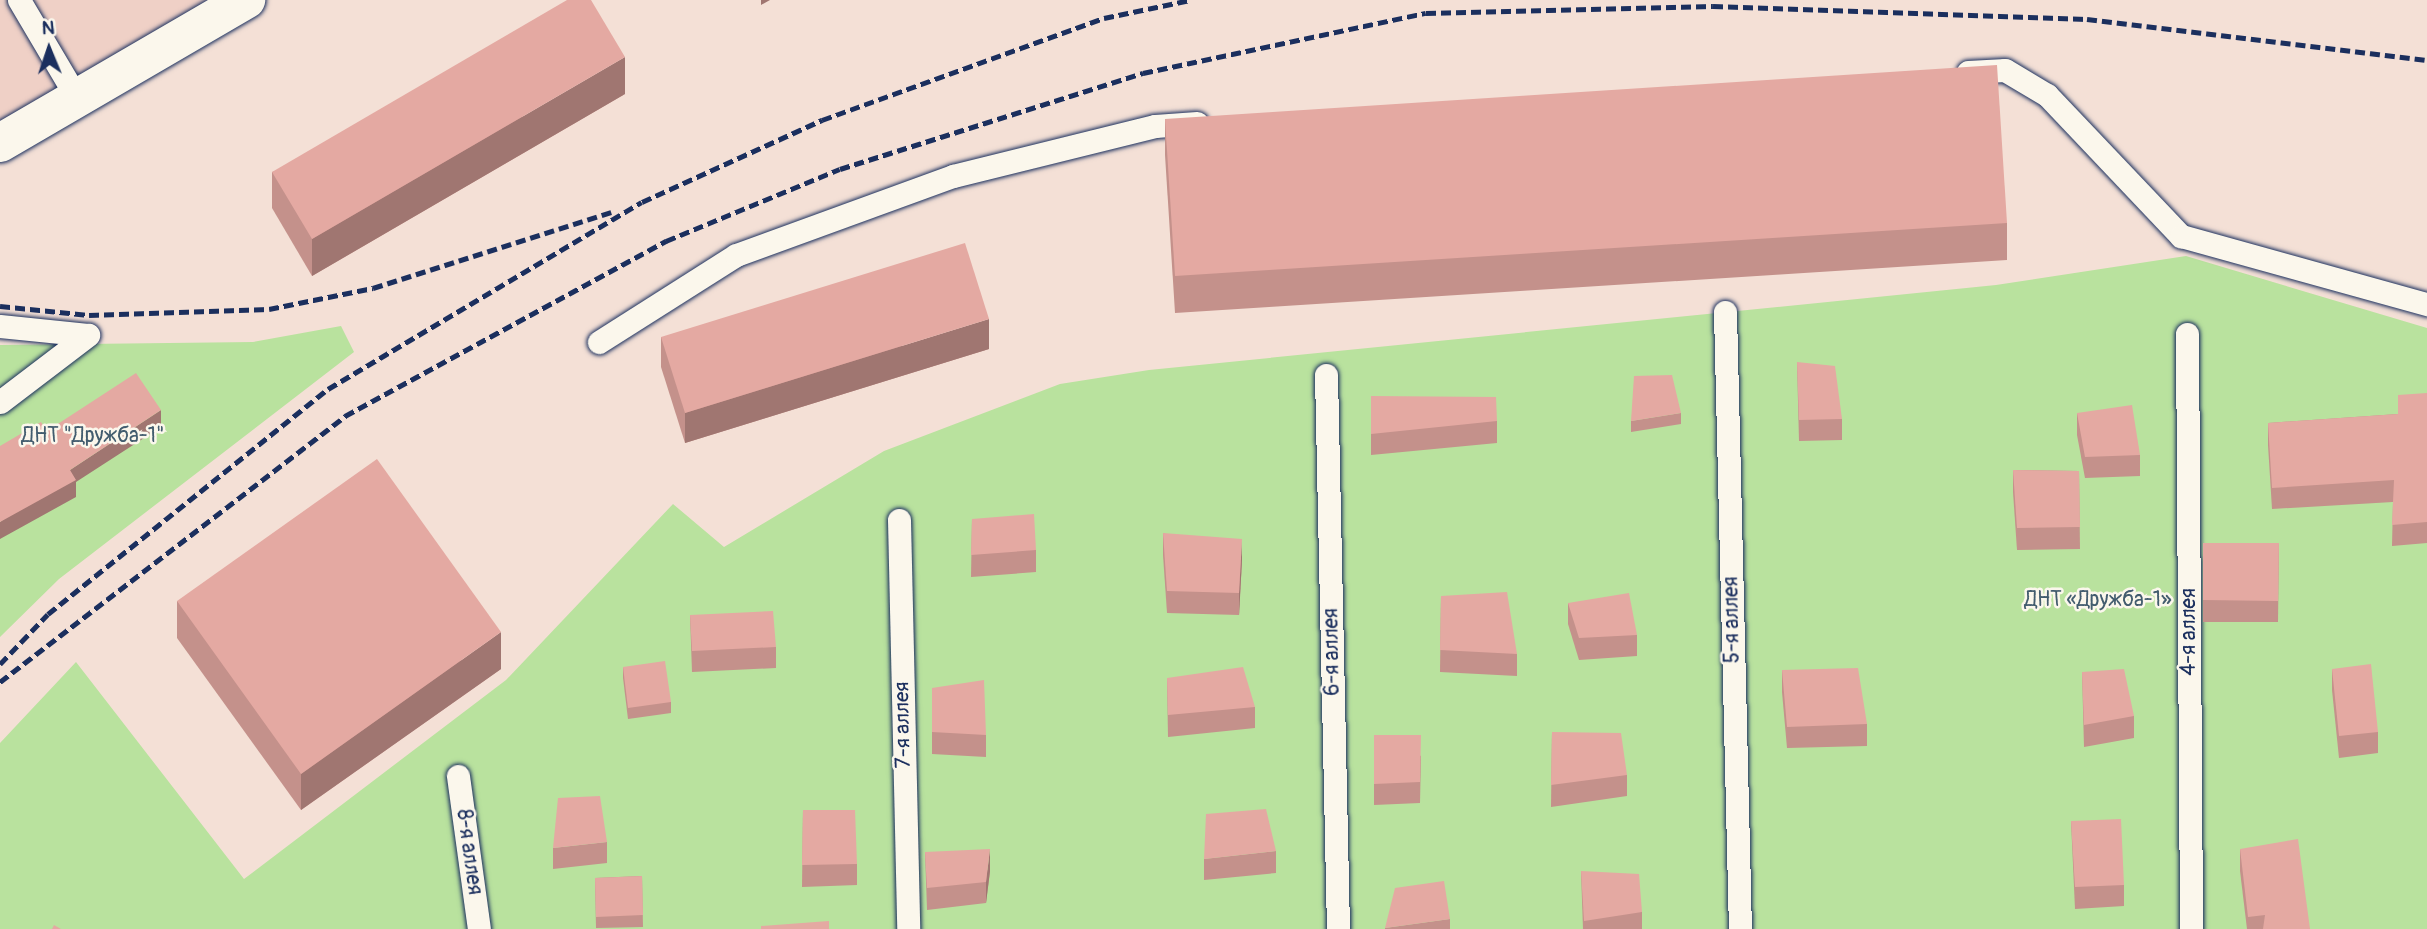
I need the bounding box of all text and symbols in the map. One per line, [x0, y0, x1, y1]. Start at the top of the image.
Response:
north arrow [14, 14, 84, 84]
text: N [41, 16, 55, 40]
park label: ДНТ "Дружба-1" [21, 423, 165, 449]
street label: 5-я аллея [1719, 576, 1745, 664]
park label: ДНТ «Дружба-1» [2024, 587, 2172, 613]
street label: 4-я аллея [2176, 588, 2202, 676]
street label: 6-я аллея [1319, 608, 1345, 696]
street label: 7-я аллея [890, 682, 916, 768]
street label: 8-я аллея [451, 808, 487, 896]

